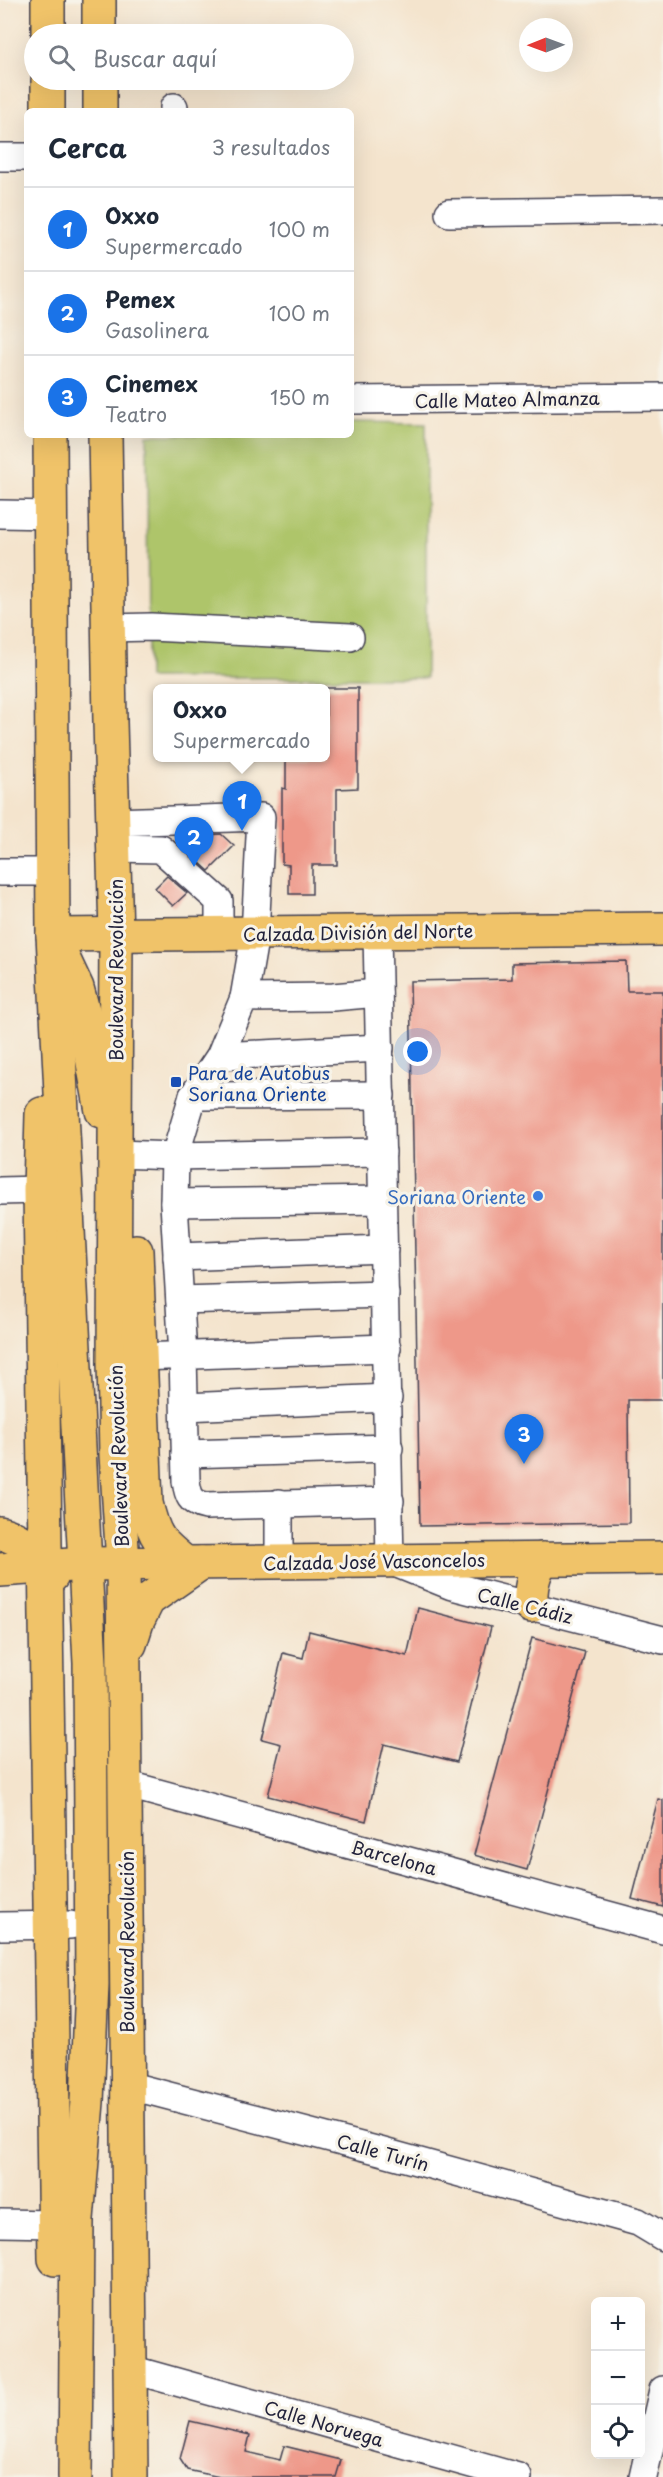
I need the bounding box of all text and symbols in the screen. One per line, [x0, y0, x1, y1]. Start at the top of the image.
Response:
north arrow [519, 18, 573, 72]
search box [24, 24, 354, 90]
icon: search [45, 41, 78, 74]
text: Buscar aquí [93, 41, 217, 74]
text: Cerca [48, 128, 127, 167]
text: 3 resultados [212, 132, 330, 162]
text: Oxxo [105, 198, 159, 231]
text: 1 [63, 214, 72, 244]
text: 100 m [269, 214, 330, 244]
text: Supermercado [105, 231, 243, 261]
text: Pemex [105, 282, 175, 315]
text: 2 [60, 298, 75, 328]
text: 100 m [269, 298, 330, 328]
text: Gasolinera [105, 315, 209, 345]
text: Cinemex [105, 366, 198, 399]
text: 3 [61, 382, 74, 412]
text: 150 m [270, 382, 330, 412]
street label: Calle Mateo Almanza [414, 384, 601, 414]
text: Teatro [105, 399, 167, 429]
popup [153, 684, 330, 762]
text: Oxxo [173, 692, 227, 725]
text: Supermercado [173, 725, 310, 755]
pin: 1 [222, 782, 262, 831]
pin: 2 [174, 818, 214, 867]
street label: Boulevard Revolución [102, 879, 129, 1061]
street label: Calzada División del Norte [243, 916, 473, 948]
your location [403, 1037, 432, 1066]
place label: Para de Autobus Soriana Oriente [188, 1059, 330, 1107]
marker: Para de Autobus Soriana Oriente [169, 1075, 183, 1089]
place label: Soriana Oriente [387, 1183, 526, 1210]
marker: Soriana Oriente [531, 1189, 545, 1203]
street label: Boulevard Revolución [101, 1364, 135, 1548]
pin: 3 [504, 1414, 544, 1464]
street label: Calzada José Vasconcelos [263, 1546, 485, 1576]
street label: Calle Cádiz [474, 1580, 576, 1630]
street label: Barcelona [348, 1833, 441, 1882]
street label: Boulevard Revolución [113, 1851, 140, 2033]
street label: Calle Turín [334, 2127, 432, 2177]
map controls [591, 2297, 645, 2459]
button: + [591, 2297, 645, 2351]
button: − [591, 2351, 645, 2405]
street label: Calle Noruega [261, 2393, 388, 2453]
button: locate [591, 2405, 645, 2459]

